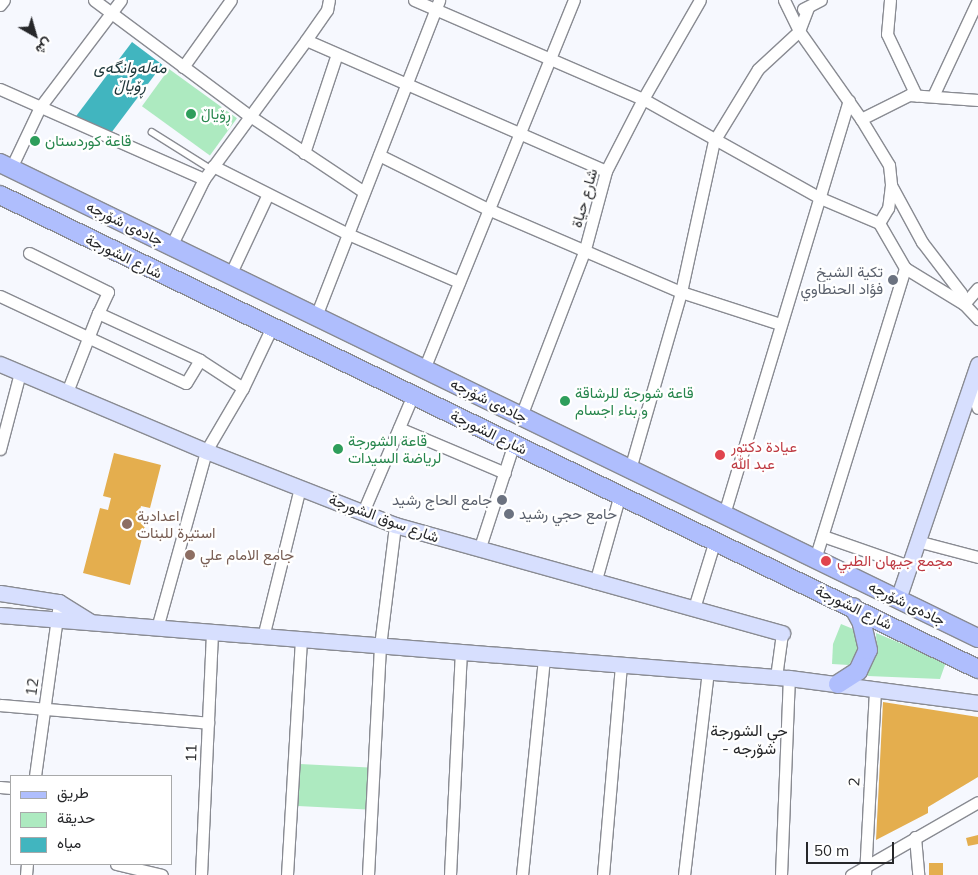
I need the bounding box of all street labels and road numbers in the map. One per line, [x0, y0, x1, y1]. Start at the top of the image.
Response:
street label: شارع حياة [567, 166, 601, 230]
street label: جادەی شۆرجە [84, 197, 166, 249]
street label: شارع الشورجة [83, 230, 165, 282]
street label: جادەی شۆرجە [448, 374, 530, 426]
street label: شارع الشورجة [448, 406, 530, 458]
street label: شارع سوق الشورجة [327, 490, 441, 546]
street label: جادەی شۆرجە [866, 577, 948, 629]
street label: شارع الشورجة [813, 581, 895, 633]
street label: 12 [22, 677, 42, 697]
street label: 11 [182, 744, 200, 762]
street label: 2 [845, 777, 863, 787]

